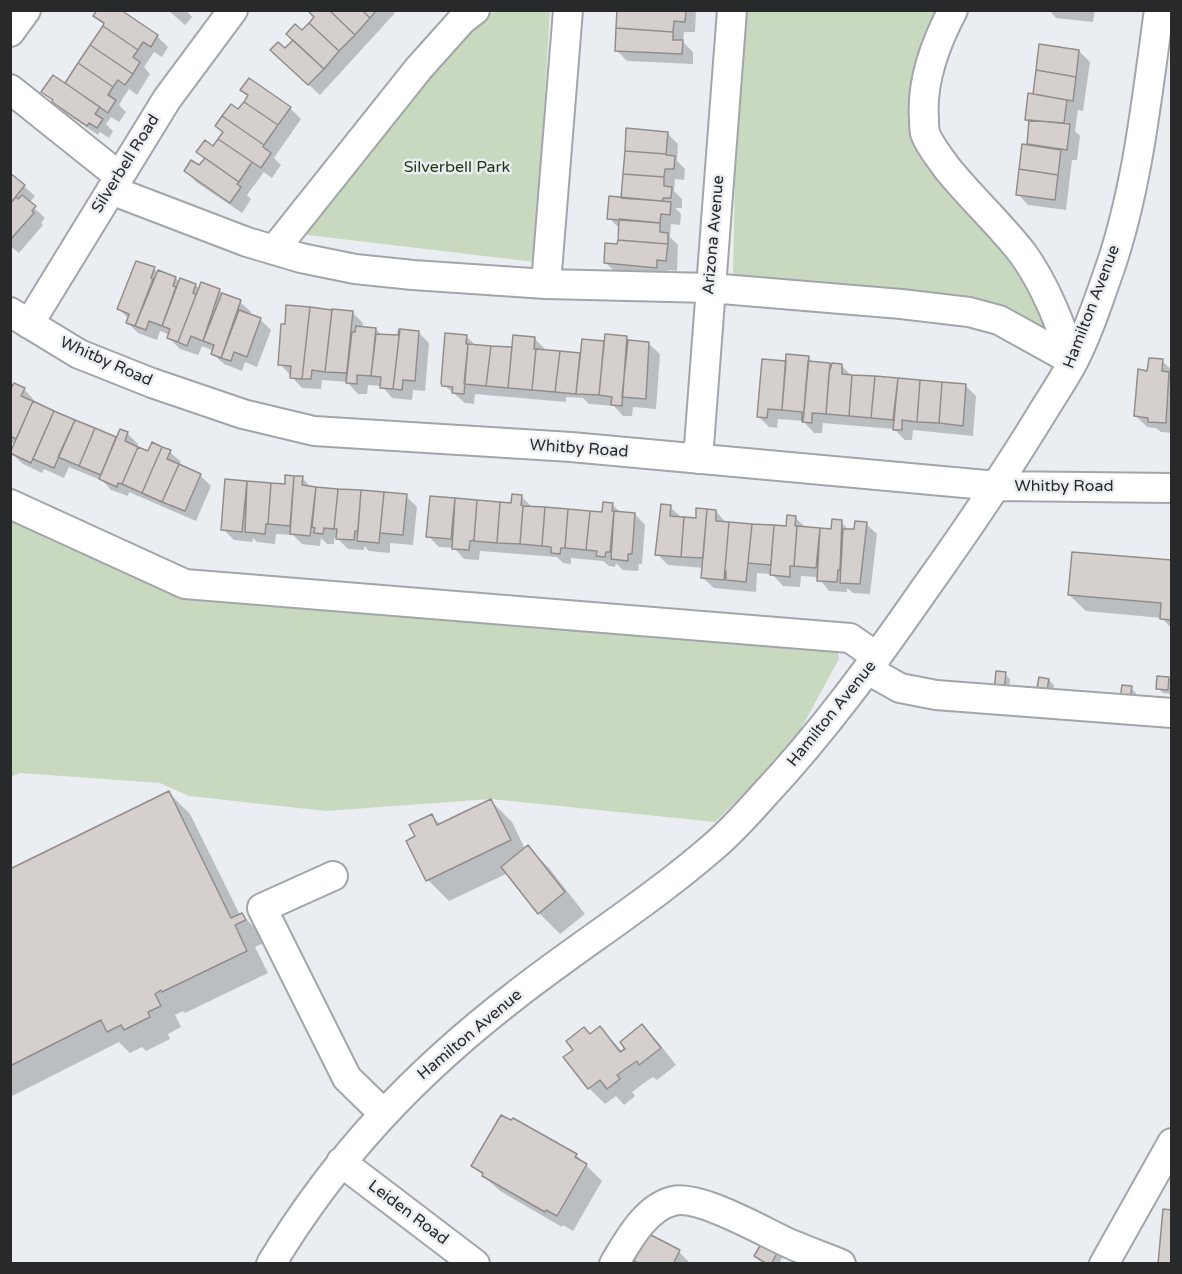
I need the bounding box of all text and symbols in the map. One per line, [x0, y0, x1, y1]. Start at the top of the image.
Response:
street label: Silverbell Road [88, 111, 164, 217]
park label: Silverbell Park [404, 158, 510, 178]
street label: Arizona Avenue [699, 174, 729, 296]
street label: Hamilton Avenue [1060, 243, 1124, 371]
street label: Whitby Road [57, 333, 155, 391]
street label: Whitby Road [529, 436, 629, 462]
street label: Whitby Road [1015, 477, 1113, 497]
street label: Hamilton Avenue [783, 657, 881, 771]
street label: Hamilton Avenue [414, 986, 526, 1084]
street label: Leiden Road [364, 1177, 452, 1249]

